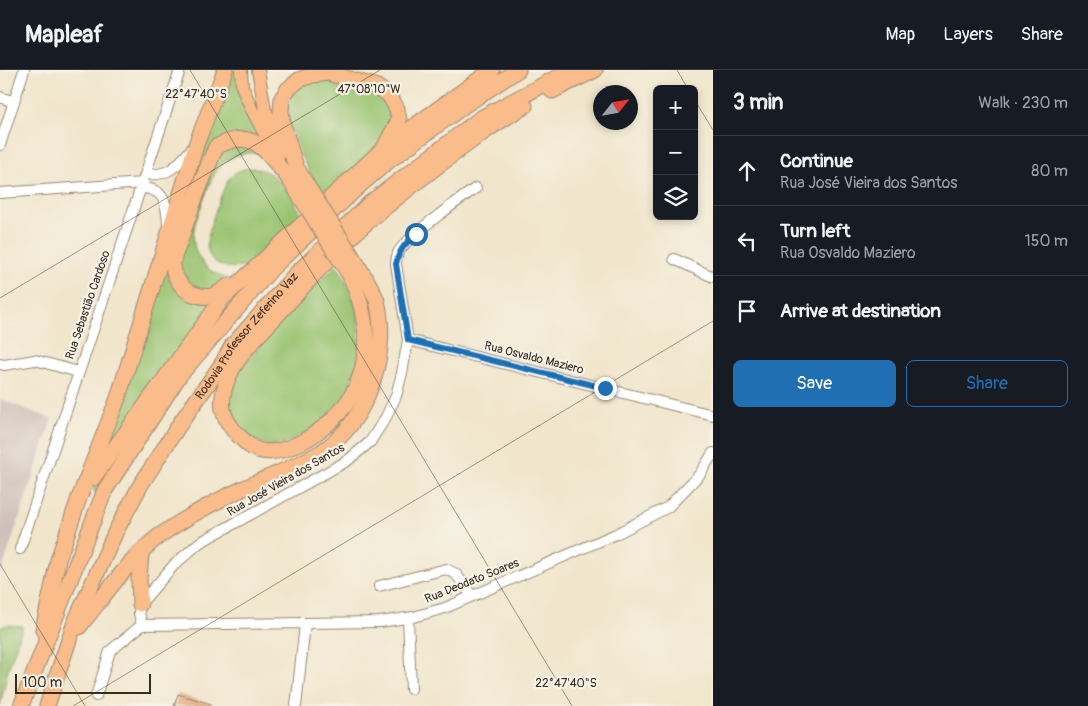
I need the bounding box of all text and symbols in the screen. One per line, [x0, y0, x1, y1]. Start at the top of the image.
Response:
text: Mapleaf [25, 20, 103, 49]
text: Map [886, 23, 915, 46]
text: Layers [943, 23, 993, 46]
text: Share [1021, 23, 1063, 46]
text: 47°08'10"W [337, 82, 401, 97]
north arrow [593, 85, 638, 130]
map controls [653, 85, 698, 220]
button: + [653, 85, 698, 130]
text: 22°47'40"S [165, 87, 227, 102]
text: 3 min [733, 89, 783, 116]
text: Walk · 230 m [978, 93, 1068, 113]
button: − [653, 130, 698, 175]
text: Continue [780, 149, 853, 173]
icon: ahead [733, 157, 761, 185]
text: 80 m [1031, 161, 1068, 181]
text: Rua José Vieira dos Santos [780, 173, 958, 193]
button: layers [653, 175, 698, 220]
text: Turn left [780, 219, 850, 243]
route start [405, 223, 428, 246]
icon: left [733, 227, 761, 255]
text: 150 m [1024, 231, 1068, 251]
text: Rua Osvaldo Maziero [780, 243, 916, 263]
street label: Rua Sebastião Cardoso [62, 248, 114, 361]
street label: Rodovia Professor Zeferino Vaz [192, 269, 301, 402]
icon: arrive [733, 297, 761, 325]
text: Arrive at destination [780, 299, 941, 323]
street label: Rua Osvaldo Maziero [483, 338, 586, 378]
button: Save [733, 360, 896, 407]
button: Share [906, 360, 1068, 407]
route end [594, 377, 617, 400]
street label: Rua José Vieira dos Santos [225, 440, 348, 520]
street label: Rua Deodato Soares [423, 555, 522, 607]
scale bar [15, 671, 151, 694]
text: 100 m [22, 674, 62, 691]
text: 22°47'40"S [535, 676, 597, 691]

